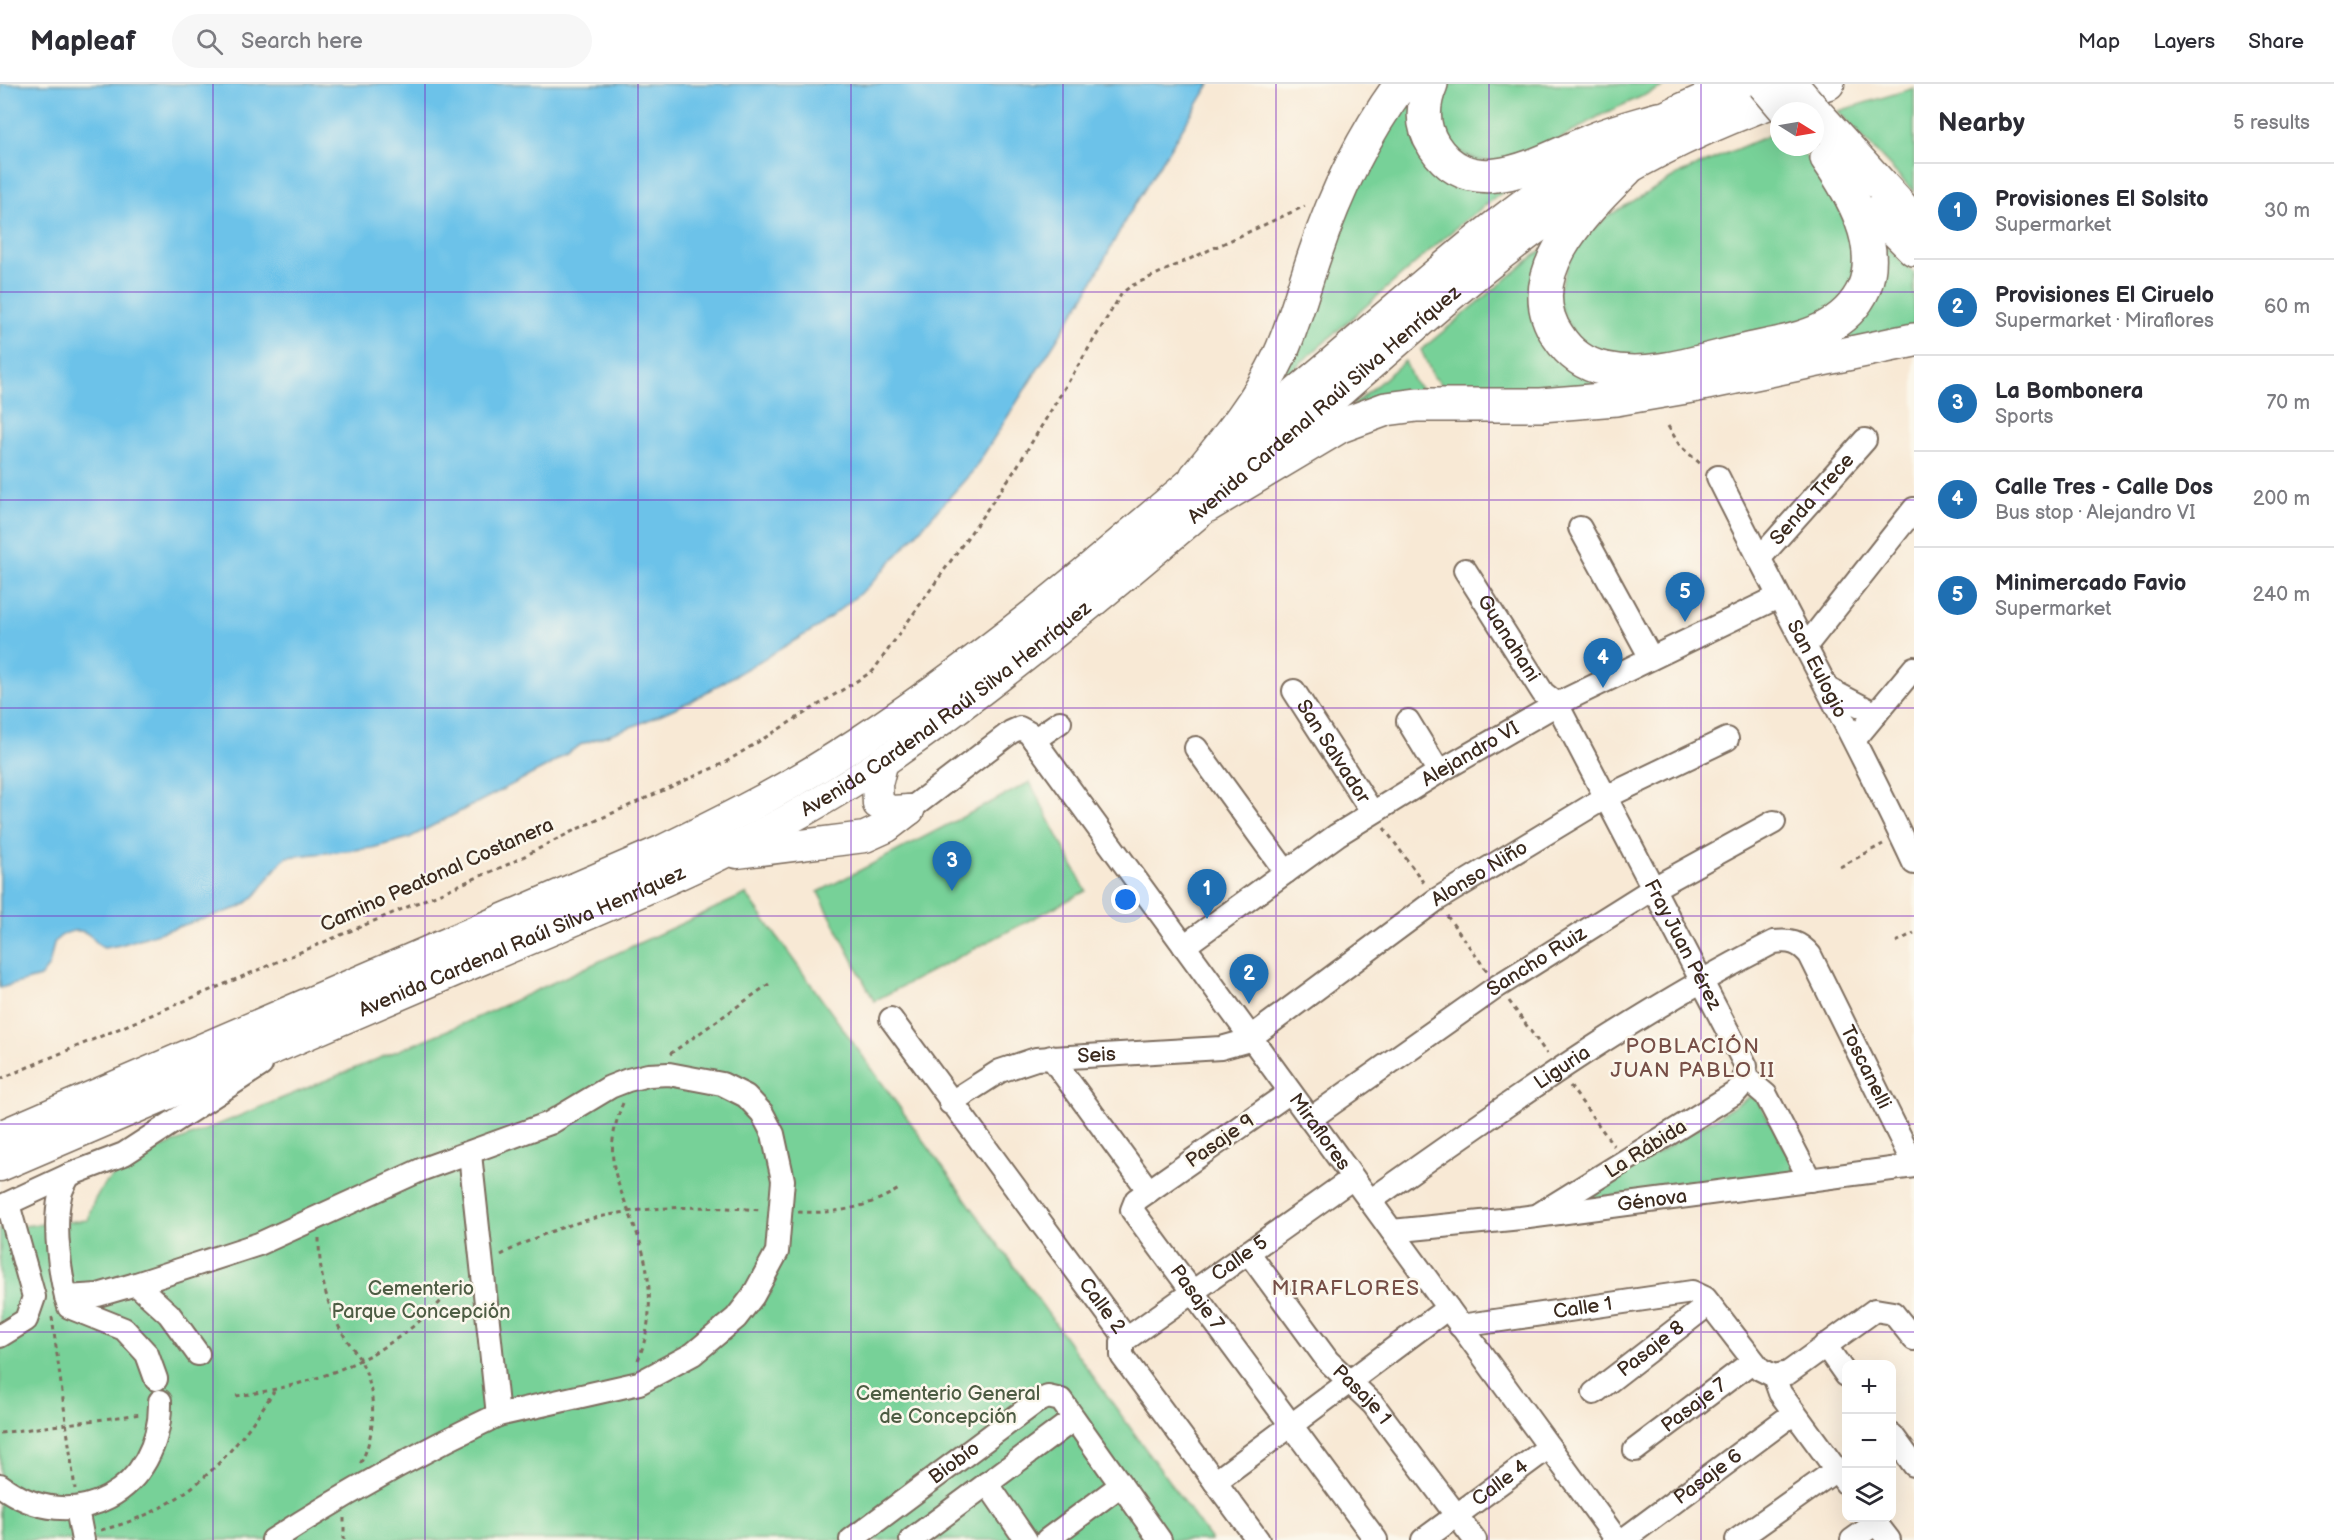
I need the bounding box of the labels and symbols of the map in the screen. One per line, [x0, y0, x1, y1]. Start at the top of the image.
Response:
north arrow [1770, 102, 1824, 156]
street label: Avenida Cardenal Raúl Silva Henríquez [1183, 280, 1466, 529]
street label: Senda Trece [1765, 448, 1860, 550]
pin: 5 [1666, 572, 1704, 622]
street label: Guanahani [1472, 590, 1545, 686]
street label: Avenida Cardenal Raúl Silva Henríquez [797, 596, 1096, 822]
street label: San Eulogio [1782, 616, 1852, 722]
pin: 4 [1584, 638, 1622, 688]
street label: San Salvador [1291, 695, 1376, 808]
street label: Alejandro VI [1417, 716, 1523, 792]
street label: Camino Peatonal Costanera [317, 813, 557, 937]
street label: Alonso Niño [1427, 835, 1532, 912]
pin: 3 [932, 842, 972, 891]
street label: Avenida Cardenal Raúl Silva Henríquez [355, 861, 689, 1023]
pin: 1 [1188, 870, 1226, 919]
street label: Fray Juan Pérez [1639, 875, 1727, 1014]
your location [1111, 885, 1140, 914]
street label: Sancho Ruiz [1482, 921, 1591, 1002]
pin: 2 [1230, 954, 1268, 1004]
street label: Toscanelli [1835, 1022, 1896, 1113]
district label: POBLACIÓN JUAN PABLO II [1610, 1034, 1776, 1083]
street label: Liguria [1530, 1041, 1595, 1095]
street label: Seis [1077, 1042, 1117, 1069]
street label: Miraflores [1284, 1089, 1356, 1175]
street label: Pasaje 9 [1181, 1109, 1259, 1173]
street label: La Rábida [1601, 1114, 1691, 1184]
street label: Génova [1616, 1184, 1689, 1217]
street label: Calle 5 [1207, 1230, 1272, 1287]
street label: Pasaje 7 [1165, 1260, 1229, 1335]
street label: Calle 2 [1074, 1273, 1131, 1339]
district label: MIRAFLORES [1272, 1276, 1420, 1301]
park label: Cementerio Parque Concepción [332, 1277, 510, 1324]
street label: Calle 1 [1552, 1292, 1614, 1324]
street label: Pasaje 8 [1613, 1316, 1689, 1382]
street label: Pasaje 1 [1327, 1360, 1396, 1429]
street label: Pasaje 7 [1657, 1373, 1732, 1438]
park label: Cementerio General de Concepción [856, 1382, 1040, 1429]
street label: Biobío [924, 1436, 984, 1490]
street label: Pasaje 6 [1669, 1444, 1747, 1510]
street label: Calle 4 [1467, 1454, 1533, 1512]

